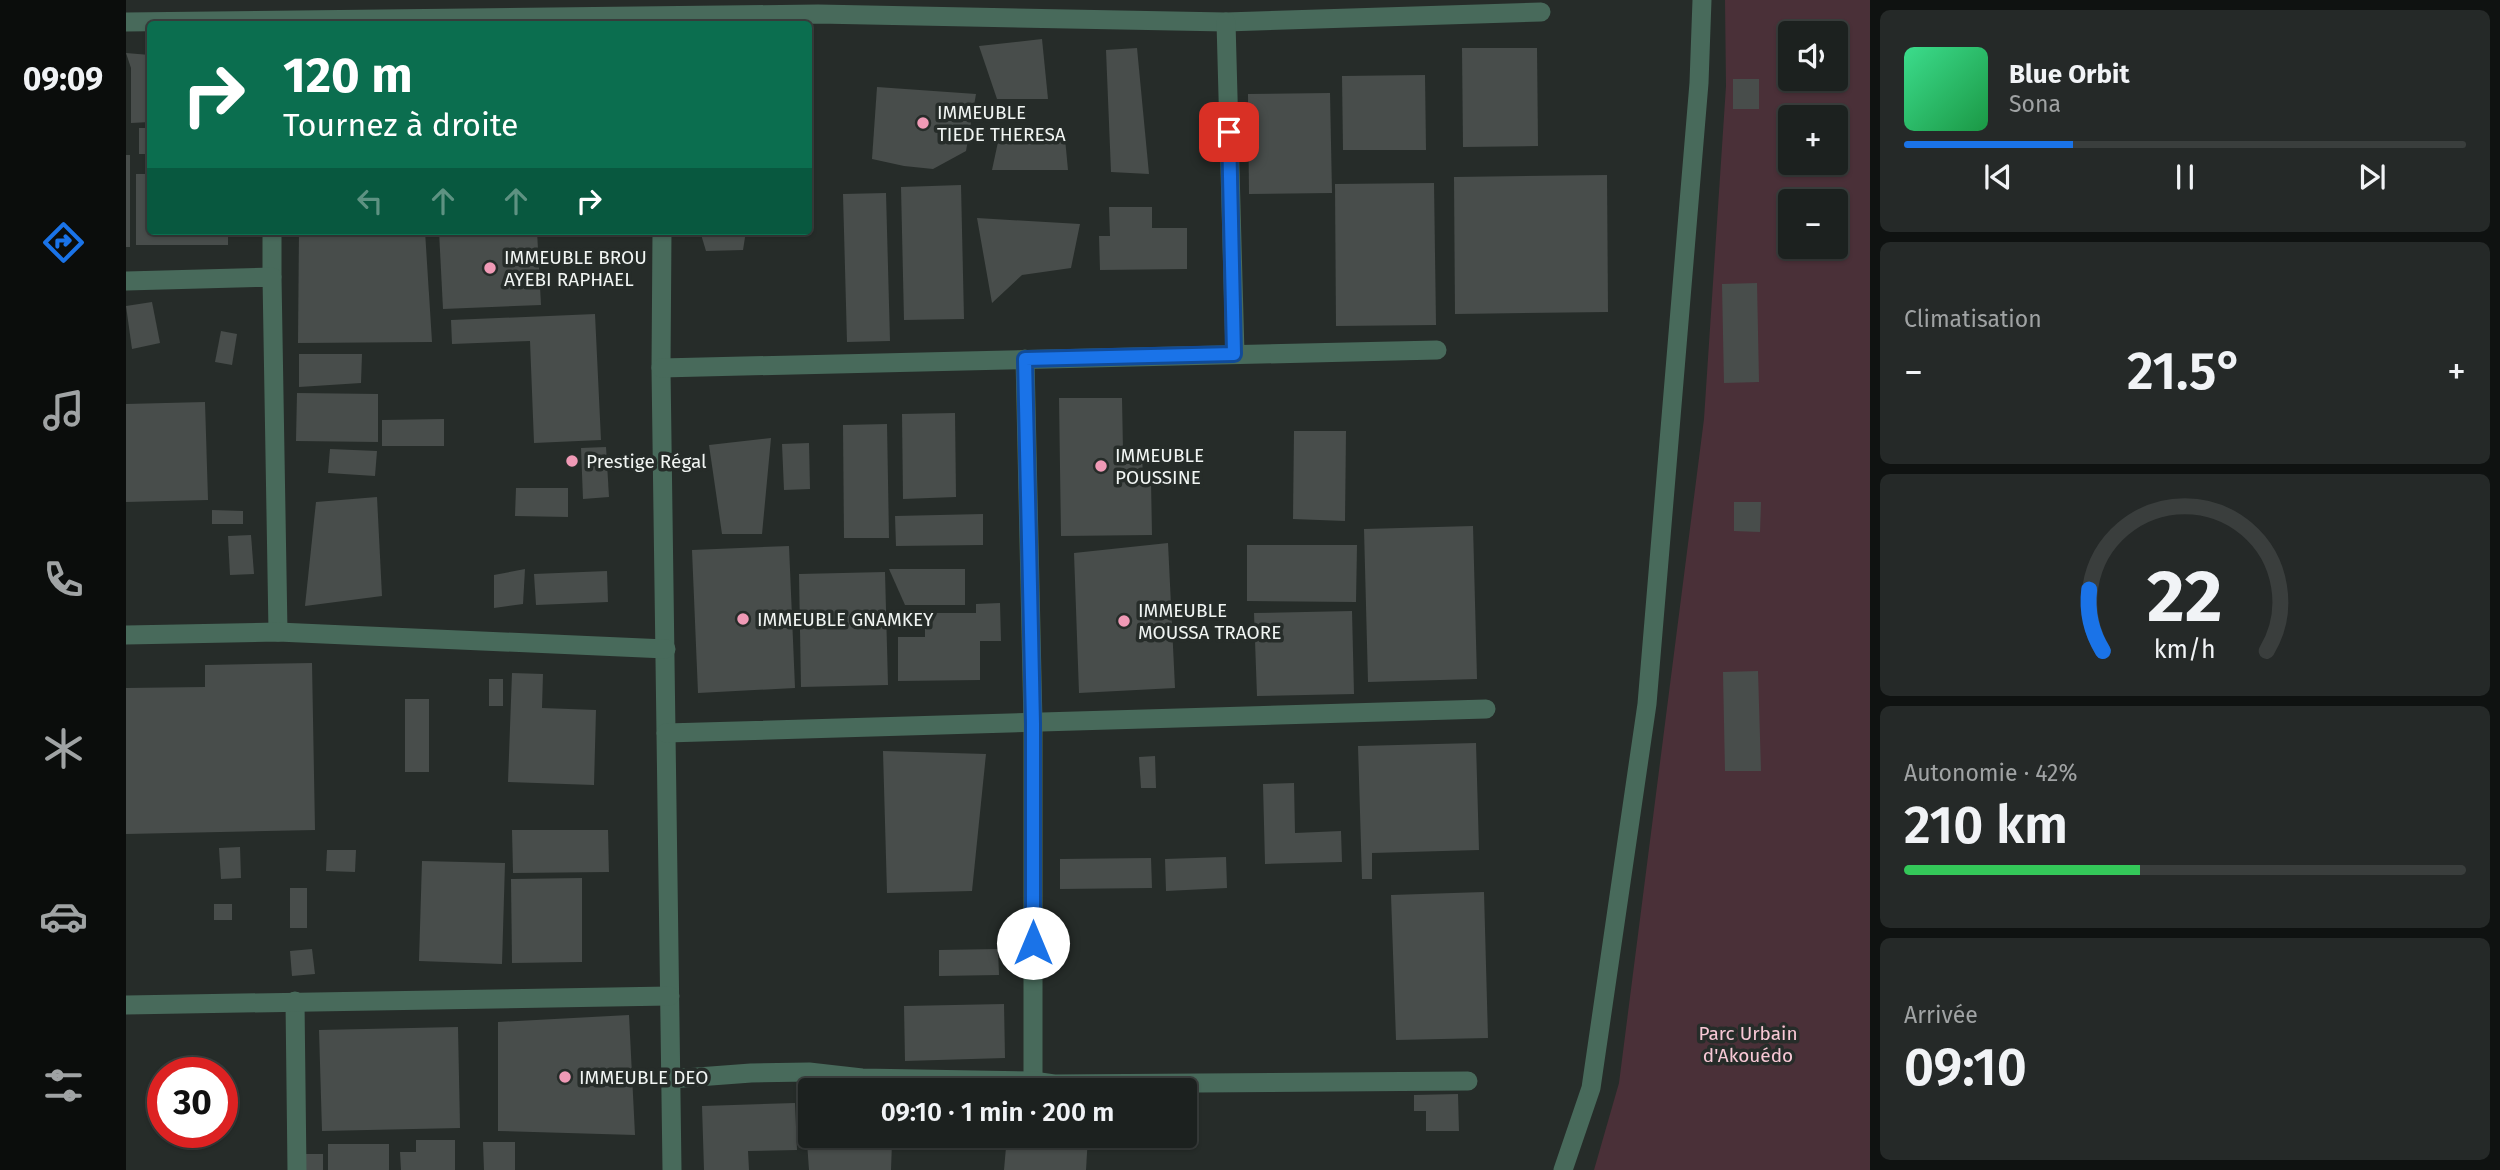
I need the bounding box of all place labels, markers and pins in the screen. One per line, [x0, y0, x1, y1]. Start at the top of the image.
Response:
place label: IMMEUBLE TIEDE THERESA [937, 101, 1066, 146]
pin [1199, 102, 1259, 162]
marker: IMMEUBLE TIEDE THERESA [915, 115, 931, 131]
place label: IMMEUBLE BROU AYEBI RAPHAEL [504, 246, 647, 291]
marker: IMMEUBLE BROU AYEBI RAPHAEL [482, 260, 498, 276]
place label: IMMEUBLE POUSSINE [1115, 444, 1204, 489]
place label: Prestige Régal [586, 450, 707, 473]
marker: Prestige Régal [564, 453, 580, 469]
marker: IMMEUBLE POUSSINE [1093, 458, 1109, 474]
place label: IMMEUBLE MOUSSA TRAORE [1138, 599, 1281, 644]
place label: IMMEUBLE GNAMKEY [757, 608, 934, 631]
marker: IMMEUBLE GNAMKEY [735, 611, 751, 627]
marker: IMMEUBLE MOUSSA TRAORE [1116, 613, 1132, 629]
place label: IMMEUBLE DEO [579, 1066, 708, 1089]
marker: IMMEUBLE DEO [557, 1069, 573, 1085]

